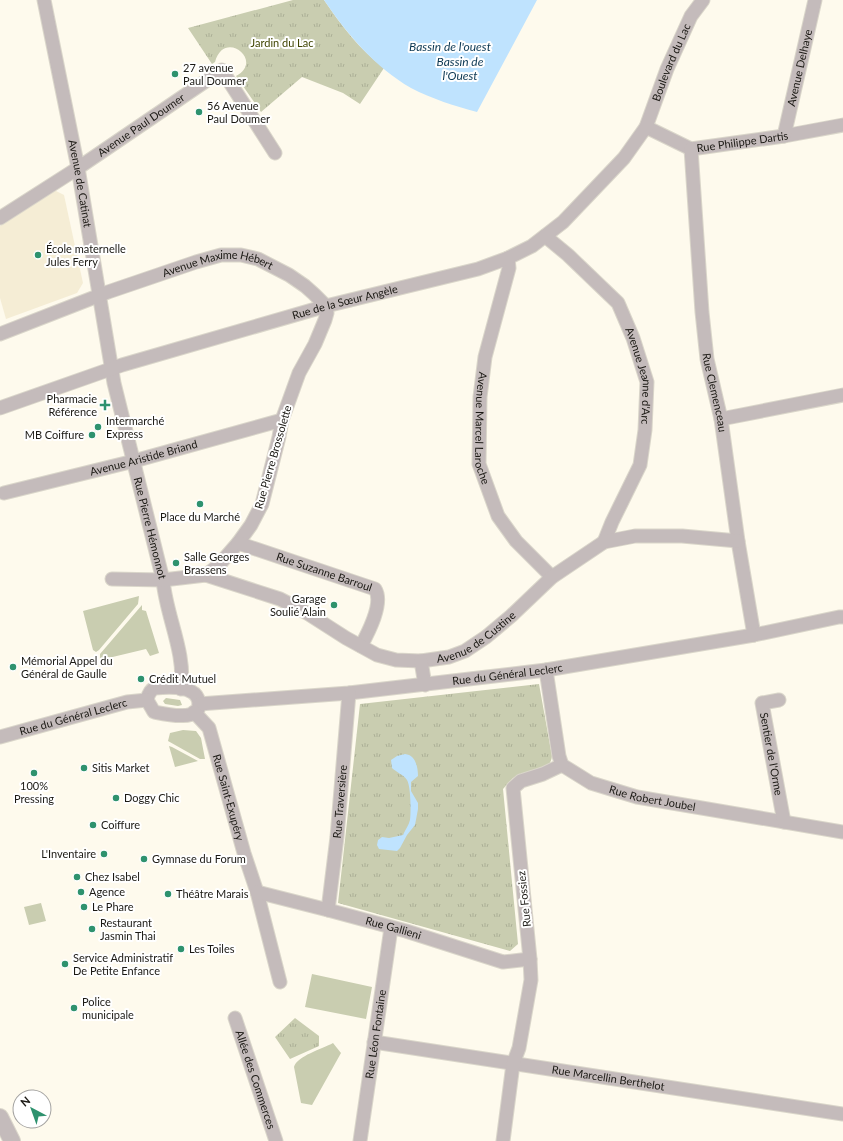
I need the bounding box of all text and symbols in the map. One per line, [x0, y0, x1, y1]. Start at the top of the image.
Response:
street label: Boulevard du Lac [649, 21, 693, 103]
street label: Avenue Delhaye [784, 28, 814, 108]
park label: Jardin du Lac [251, 36, 313, 49]
water label: Bassin de l'ouest [409, 39, 492, 54]
water label: Bassin de l'Ouest [437, 54, 484, 83]
place label: 27 avenue Paul Doumer [183, 61, 246, 87]
marker: 27 avenue Paul Doumer [170, 69, 180, 79]
street label: Avenue Paul Doumer [95, 90, 187, 159]
place label: 56 Avenue Paul Doumer [207, 99, 270, 125]
marker: 56 Avenue Paul Doumer [194, 107, 204, 117]
street label: Rue Philippe Dartis [696, 128, 789, 154]
street label: Avenue de Catinat [66, 138, 95, 228]
place label: École maternelle Jules Ferry [46, 242, 126, 268]
street label: Avenue Maxime Hébert [160, 248, 276, 279]
marker: École maternelle Jules Ferry [33, 250, 43, 260]
street label: Rue de la Sœur Angèle [290, 282, 399, 321]
street label: Avenue Jeanne d'Arc [623, 325, 654, 425]
street label: Rue Clemenceau [700, 352, 730, 433]
street label: Avenue Marcel Laroche [473, 371, 493, 486]
place label: Pharmacie Référence [47, 392, 97, 418]
marker: Pharmacie Référence [100, 400, 110, 410]
street label: Rue Pierre Brossolette [251, 403, 294, 510]
place label: Intermarché Express [106, 414, 164, 440]
marker: Intermarché Express [93, 422, 103, 432]
place label: MB Coiffure [25, 428, 84, 441]
marker: MB Coiffure [87, 430, 97, 440]
street label: Avenue Aristide Briand [88, 437, 199, 478]
street label: Rue Pierre Hémonnot [132, 476, 170, 580]
marker: Place du Marché [195, 499, 205, 509]
place label: Place du Marché [160, 510, 240, 523]
street label: Rue Suzanne Barroul [275, 549, 374, 594]
place label: Salle Georges Brassens [184, 550, 250, 576]
marker: Salle Georges Brassens [171, 558, 181, 568]
place label: Garage Soulié Alain [270, 592, 326, 618]
marker: Garage Soulié Alain [329, 600, 339, 610]
street label: Avenue de Custine [436, 608, 518, 665]
place label: Mémorial Appel du Général de Gaulle [21, 654, 113, 680]
street label: Rue du Général Leclerc [452, 660, 564, 687]
marker: Mémorial Appel du Général de Gaulle [8, 662, 18, 672]
place label: Crédit Mutuel [149, 672, 216, 685]
marker: Crédit Mutuel [136, 674, 146, 684]
street label: Rue du Général Leclerc [18, 695, 128, 737]
street label: Sentier de l'Orme [758, 711, 786, 797]
street label: Rue Saint-Exupéry [211, 753, 247, 842]
place label: Sitis Market [92, 761, 149, 774]
marker: Sitis Market [79, 763, 89, 773]
street label: Rue Traversière [330, 764, 349, 839]
marker: 100% Pressing [29, 768, 39, 778]
place label: 100% Pressing [14, 779, 54, 805]
street label: Rue Robert Joubel [608, 782, 697, 813]
place label: Doggy Chic [124, 791, 180, 804]
marker: Doggy Chic [111, 793, 121, 803]
place label: Coiffure [101, 818, 140, 831]
marker: Coiffure [88, 820, 98, 830]
place label: L'Inventaire [41, 847, 96, 860]
marker: L'Inventaire [99, 849, 109, 859]
place label: Gymnase du Forum [152, 852, 246, 865]
marker: Gymnase du Forum [139, 854, 149, 864]
place label: Chez Isabel [85, 870, 140, 883]
street label: Rue Fossiez [514, 870, 533, 928]
marker: Chez Isabel [72, 872, 82, 882]
place label: Agence [89, 885, 125, 898]
marker: Agence [76, 887, 86, 897]
place label: Théâtre Marais [176, 887, 249, 900]
marker: Théâtre Marais [163, 889, 173, 899]
place label: Le Phare [92, 900, 134, 913]
marker: Le Phare [79, 902, 89, 912]
street label: Rue Gallieni [364, 913, 423, 942]
place label: Restaurant Jasmin Thai [100, 916, 156, 942]
marker: Restaurant Jasmin Thai [87, 924, 97, 934]
place label: Les Toiles [189, 942, 235, 955]
marker: Les Toiles [176, 944, 186, 954]
place label: Service Administratif De Petite Enfance [73, 951, 173, 977]
marker: Service Administratif De Petite Enfance [60, 959, 70, 969]
street label: Rue Léon Fontaine [362, 988, 388, 1079]
place label: Police municipale [82, 995, 134, 1021]
marker: Police municipale [69, 1003, 79, 1013]
street label: Allée des Commerces [233, 1028, 279, 1131]
street label: Rue Marcellin Berthelot [551, 1062, 666, 1093]
north arrow [12, 1089, 52, 1129]
text: N [18, 1093, 33, 1109]

